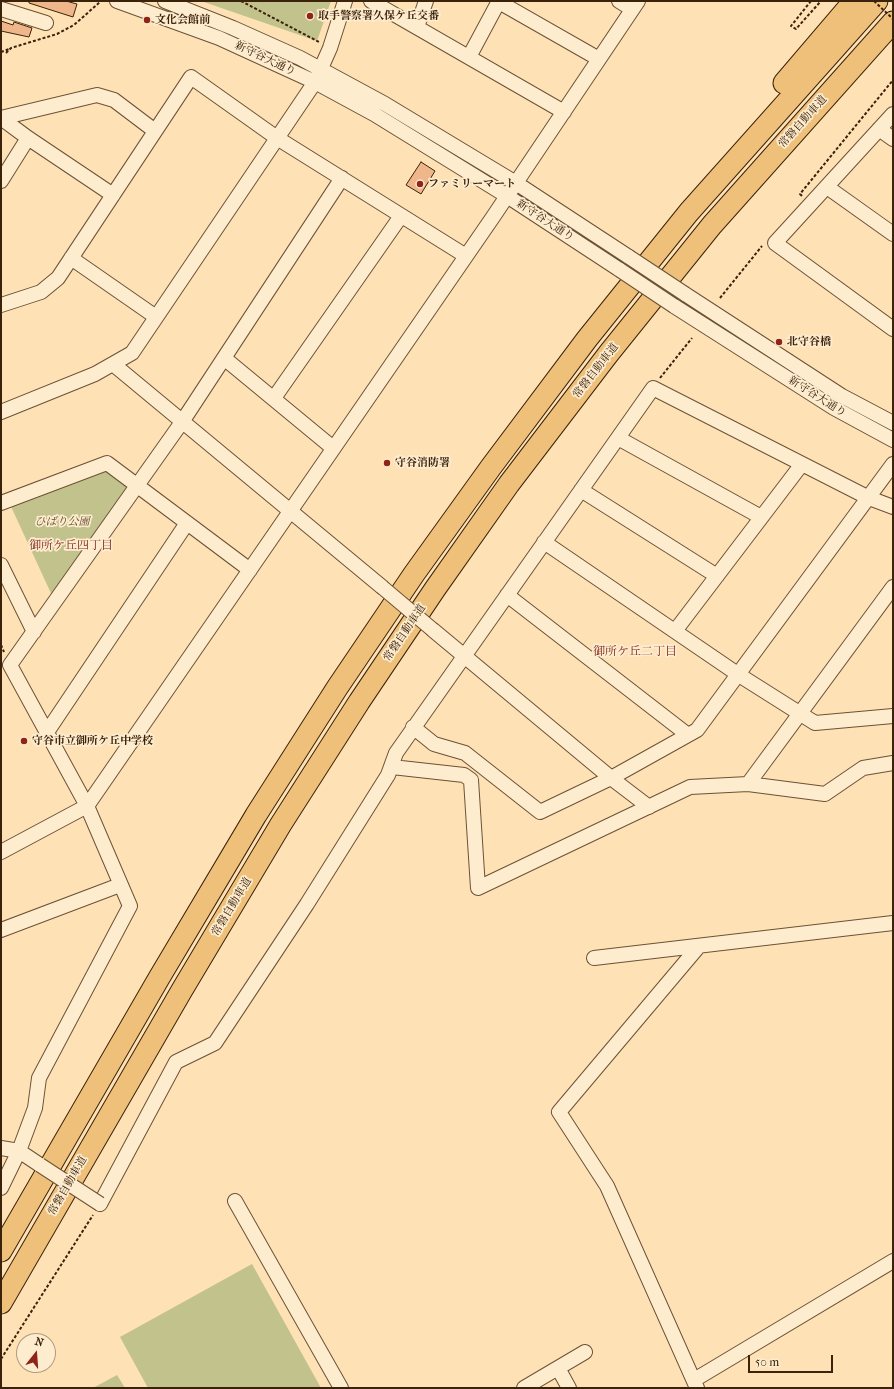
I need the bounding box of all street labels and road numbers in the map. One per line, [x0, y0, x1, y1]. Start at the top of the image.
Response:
street label: 新守谷大通り [232, 39, 298, 79]
street label: 常磐自動車道 [776, 93, 830, 151]
street label: 新守谷大通り [514, 197, 576, 245]
street label: 常磐自動車道 [570, 341, 622, 401]
street label: 新守谷大通り [786, 374, 848, 420]
street label: 常磐自動車道 [381, 602, 429, 664]
street label: 常磐自動車道 [209, 875, 255, 939]
street label: 常磐自動車道 [46, 1154, 90, 1218]

